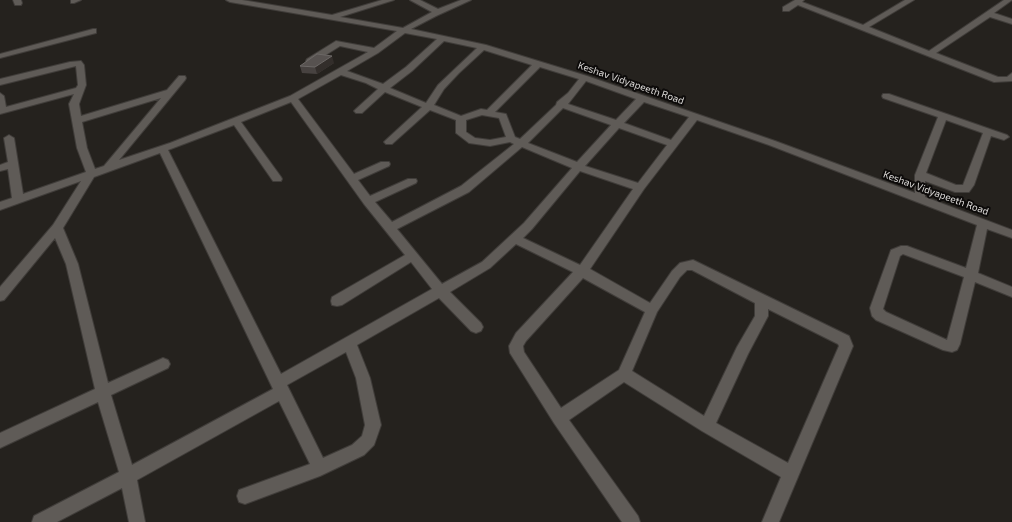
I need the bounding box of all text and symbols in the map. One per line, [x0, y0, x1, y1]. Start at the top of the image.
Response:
street label: Keshav Vidyapeeth Road [576, 59, 686, 107]
street label: Keshav Vidyapeeth Road [882, 168, 990, 218]

